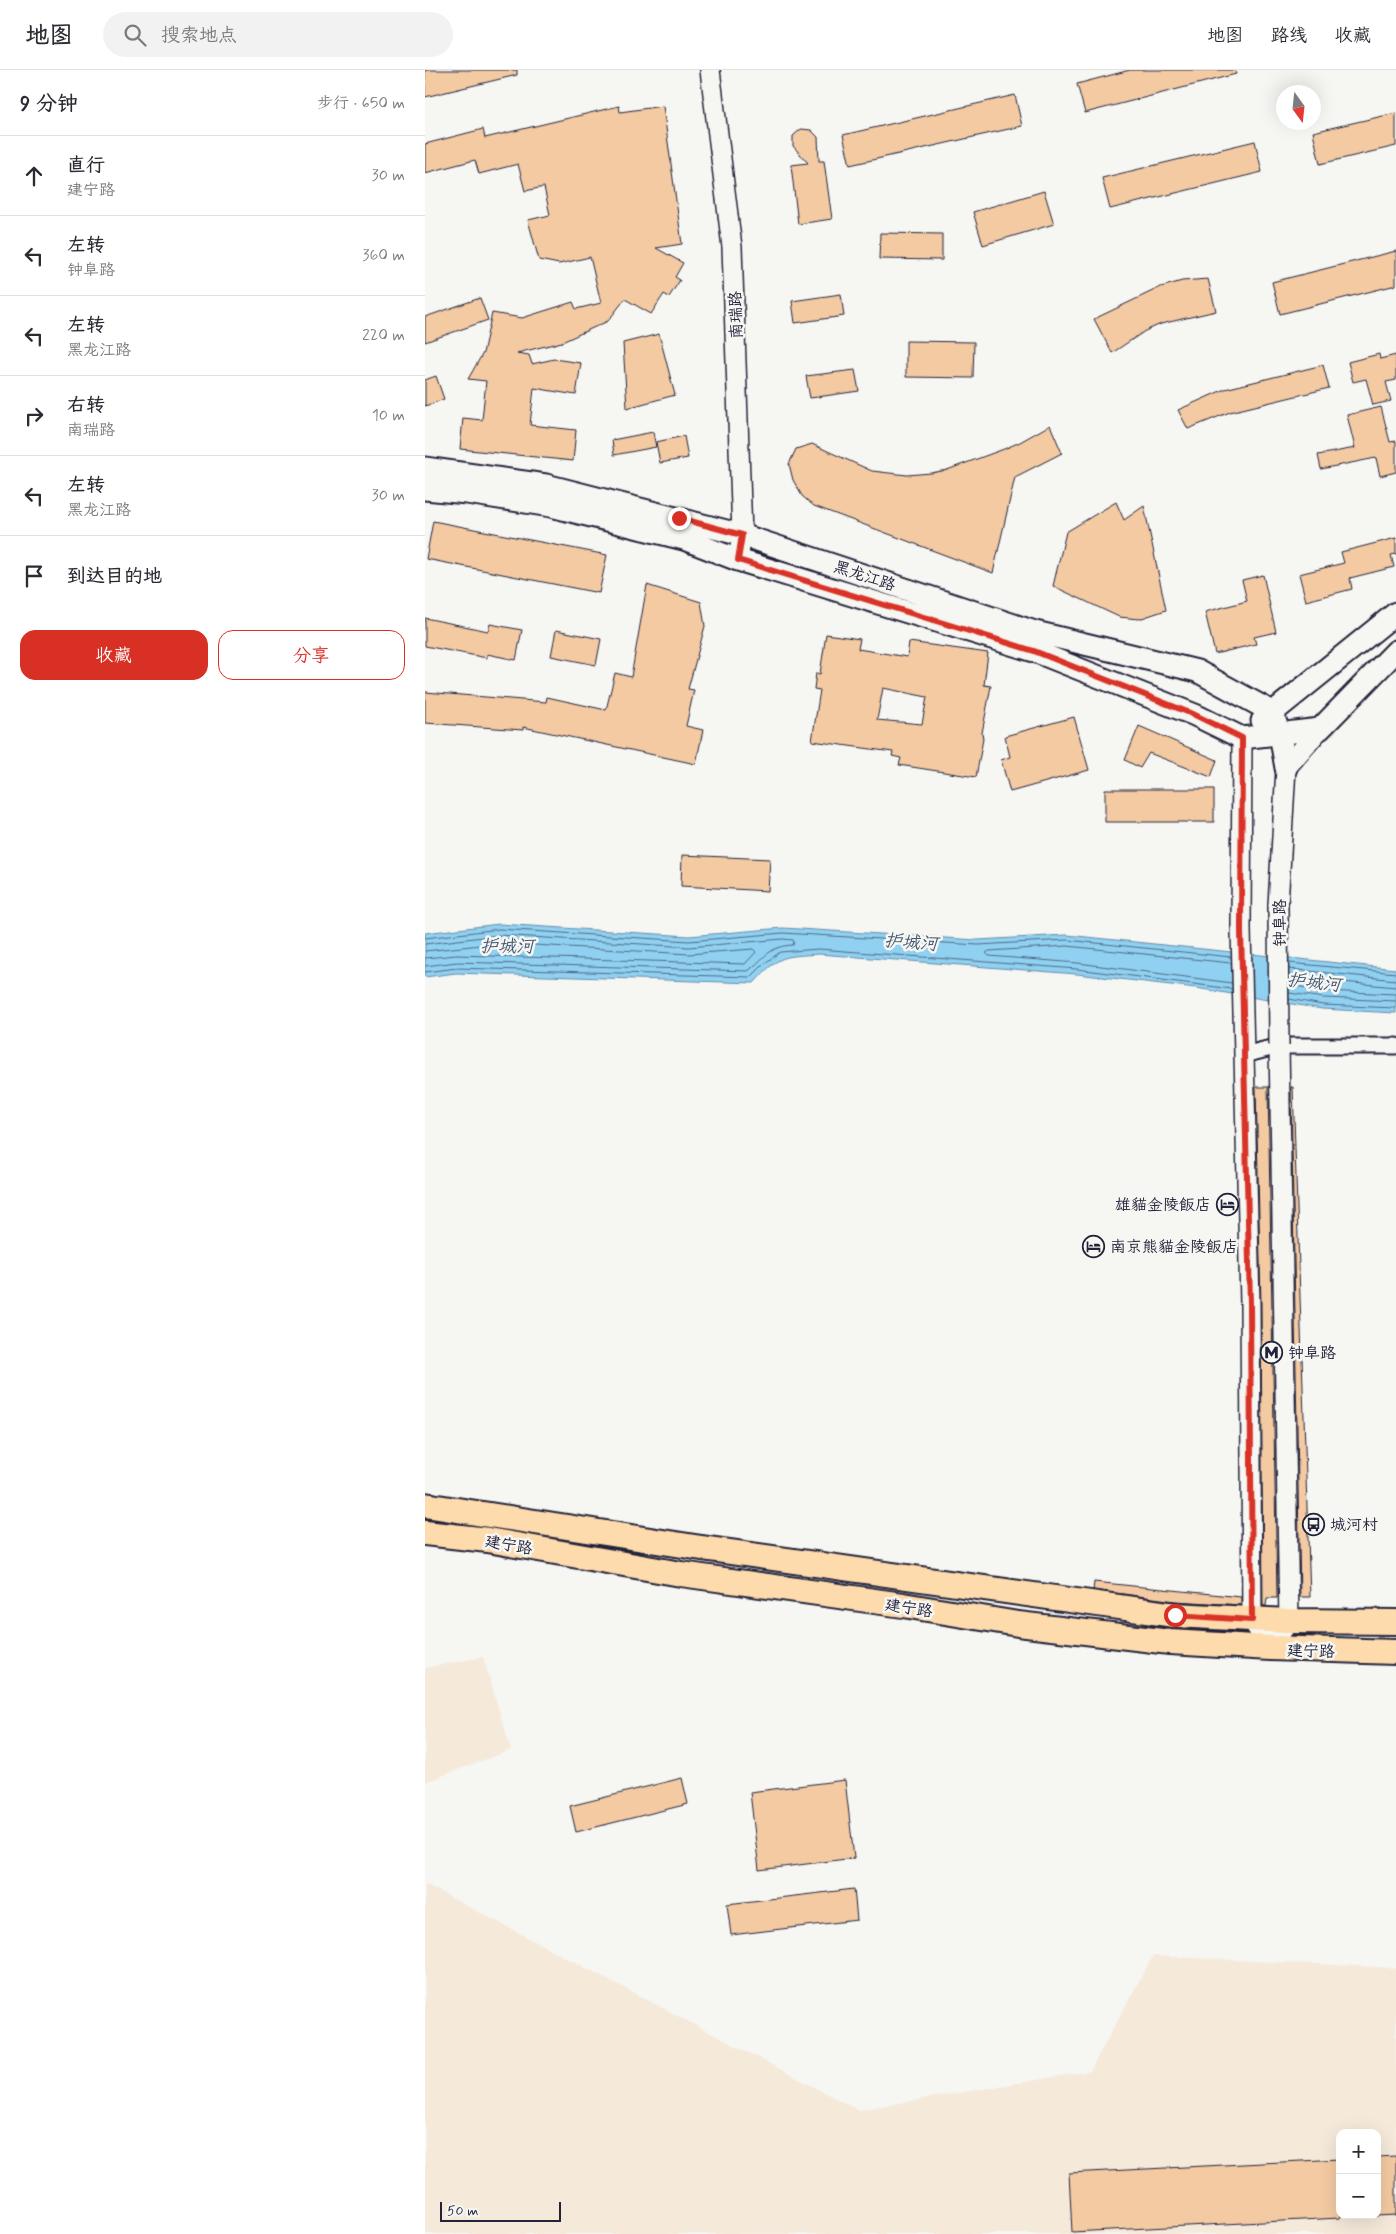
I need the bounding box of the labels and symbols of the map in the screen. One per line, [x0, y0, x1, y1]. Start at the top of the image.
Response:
north arrow [1276, 85, 1321, 130]
street label: 南瑞路 [725, 291, 748, 339]
route end [668, 507, 691, 530]
street label: 黑龙江路 [831, 557, 898, 596]
street label: 钟阜路 [1270, 899, 1291, 947]
water label: 护城河 [883, 929, 942, 957]
water label: 护城河 [480, 935, 537, 959]
water label: 护城河 [1286, 968, 1345, 998]
hotel icon: 雄貓金陵飯店 [1215, 1192, 1239, 1216]
place label: 雄貓金陵飯店 [1115, 1195, 1211, 1216]
hotel icon: 南京熊貓金陵飯店 [1082, 1234, 1106, 1258]
place label: 南京熊貓金陵飯店 [1110, 1237, 1238, 1258]
metro station icon: 钟阜路 [1260, 1340, 1284, 1364]
place label: 钟阜路 [1288, 1343, 1336, 1364]
bus stop icon: 城河村 [1302, 1512, 1326, 1536]
place label: 城河村 [1330, 1515, 1378, 1536]
street label: 建宁路 [483, 1531, 534, 1560]
street label: 建宁路 [883, 1594, 934, 1623]
route start [1164, 1604, 1187, 1627]
street label: 建宁路 [1287, 1640, 1335, 1663]
scale bar [440, 2199, 561, 2222]

